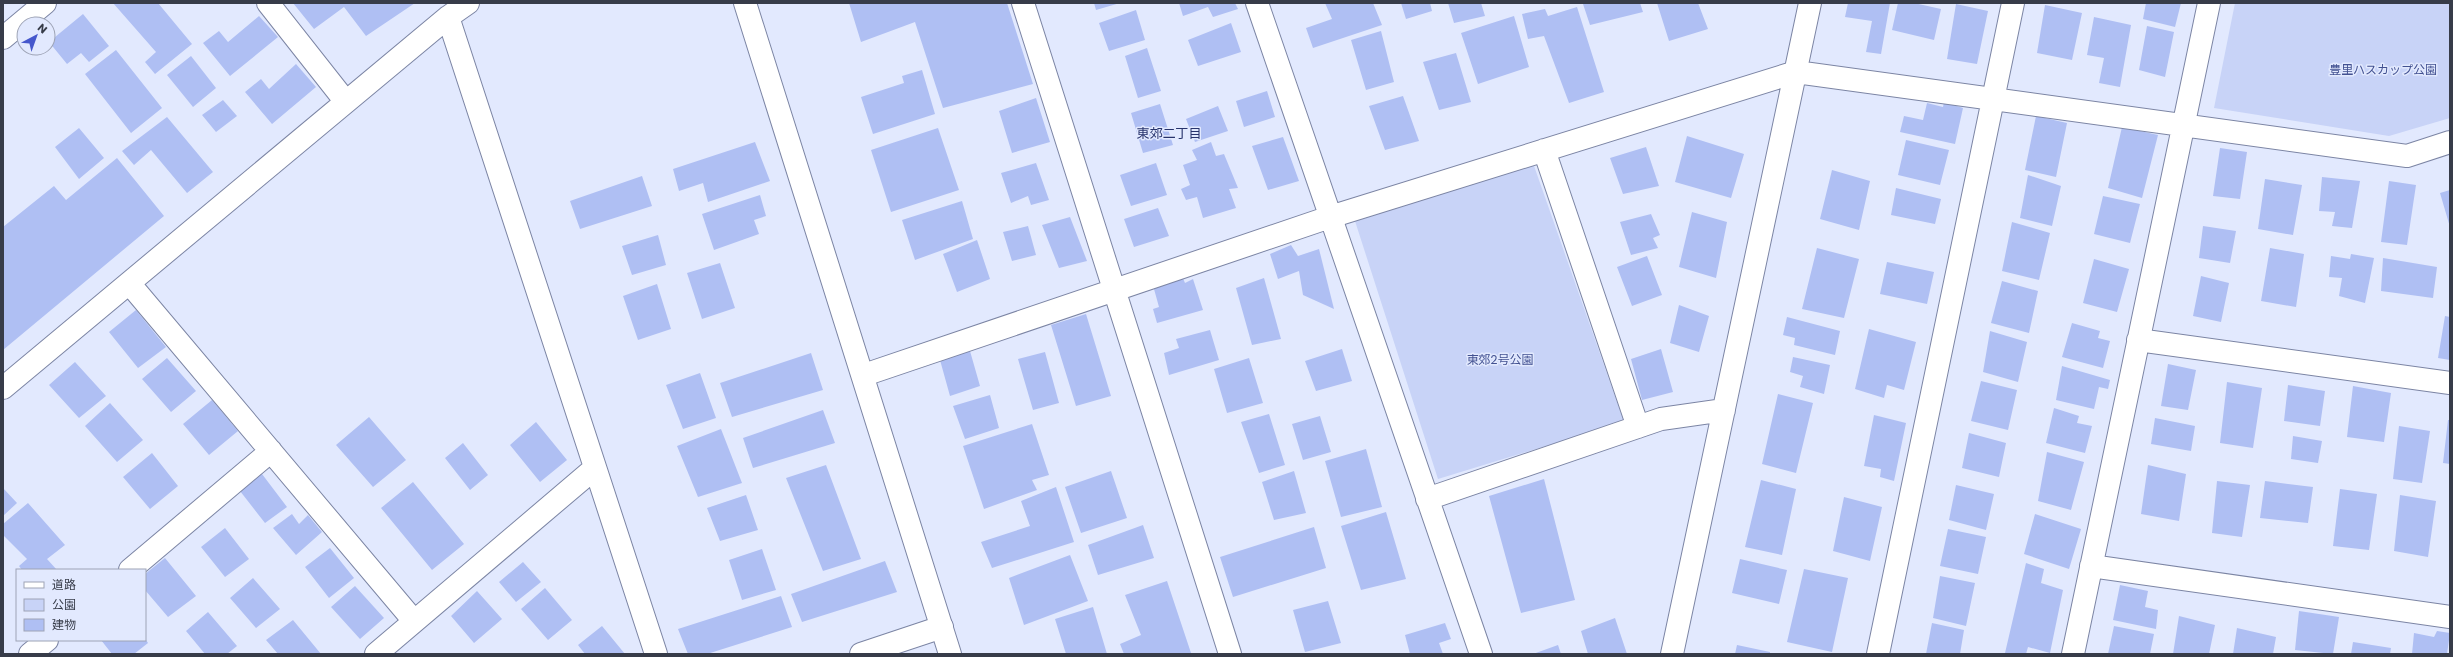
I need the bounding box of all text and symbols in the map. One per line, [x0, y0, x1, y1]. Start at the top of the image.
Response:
north arrow [16, 16, 56, 56]
text: N [34, 20, 51, 37]
park label: 豊里ハスカップ公園 [2329, 61, 2437, 78]
district label: 東郊二丁目 [1136, 124, 1202, 143]
park label: 東郊2号公園 [1467, 351, 1533, 368]
legend [16, 569, 146, 641]
text: 道路 [52, 576, 76, 593]
text: 公園 [52, 596, 76, 613]
text: 建物 [52, 616, 76, 633]

